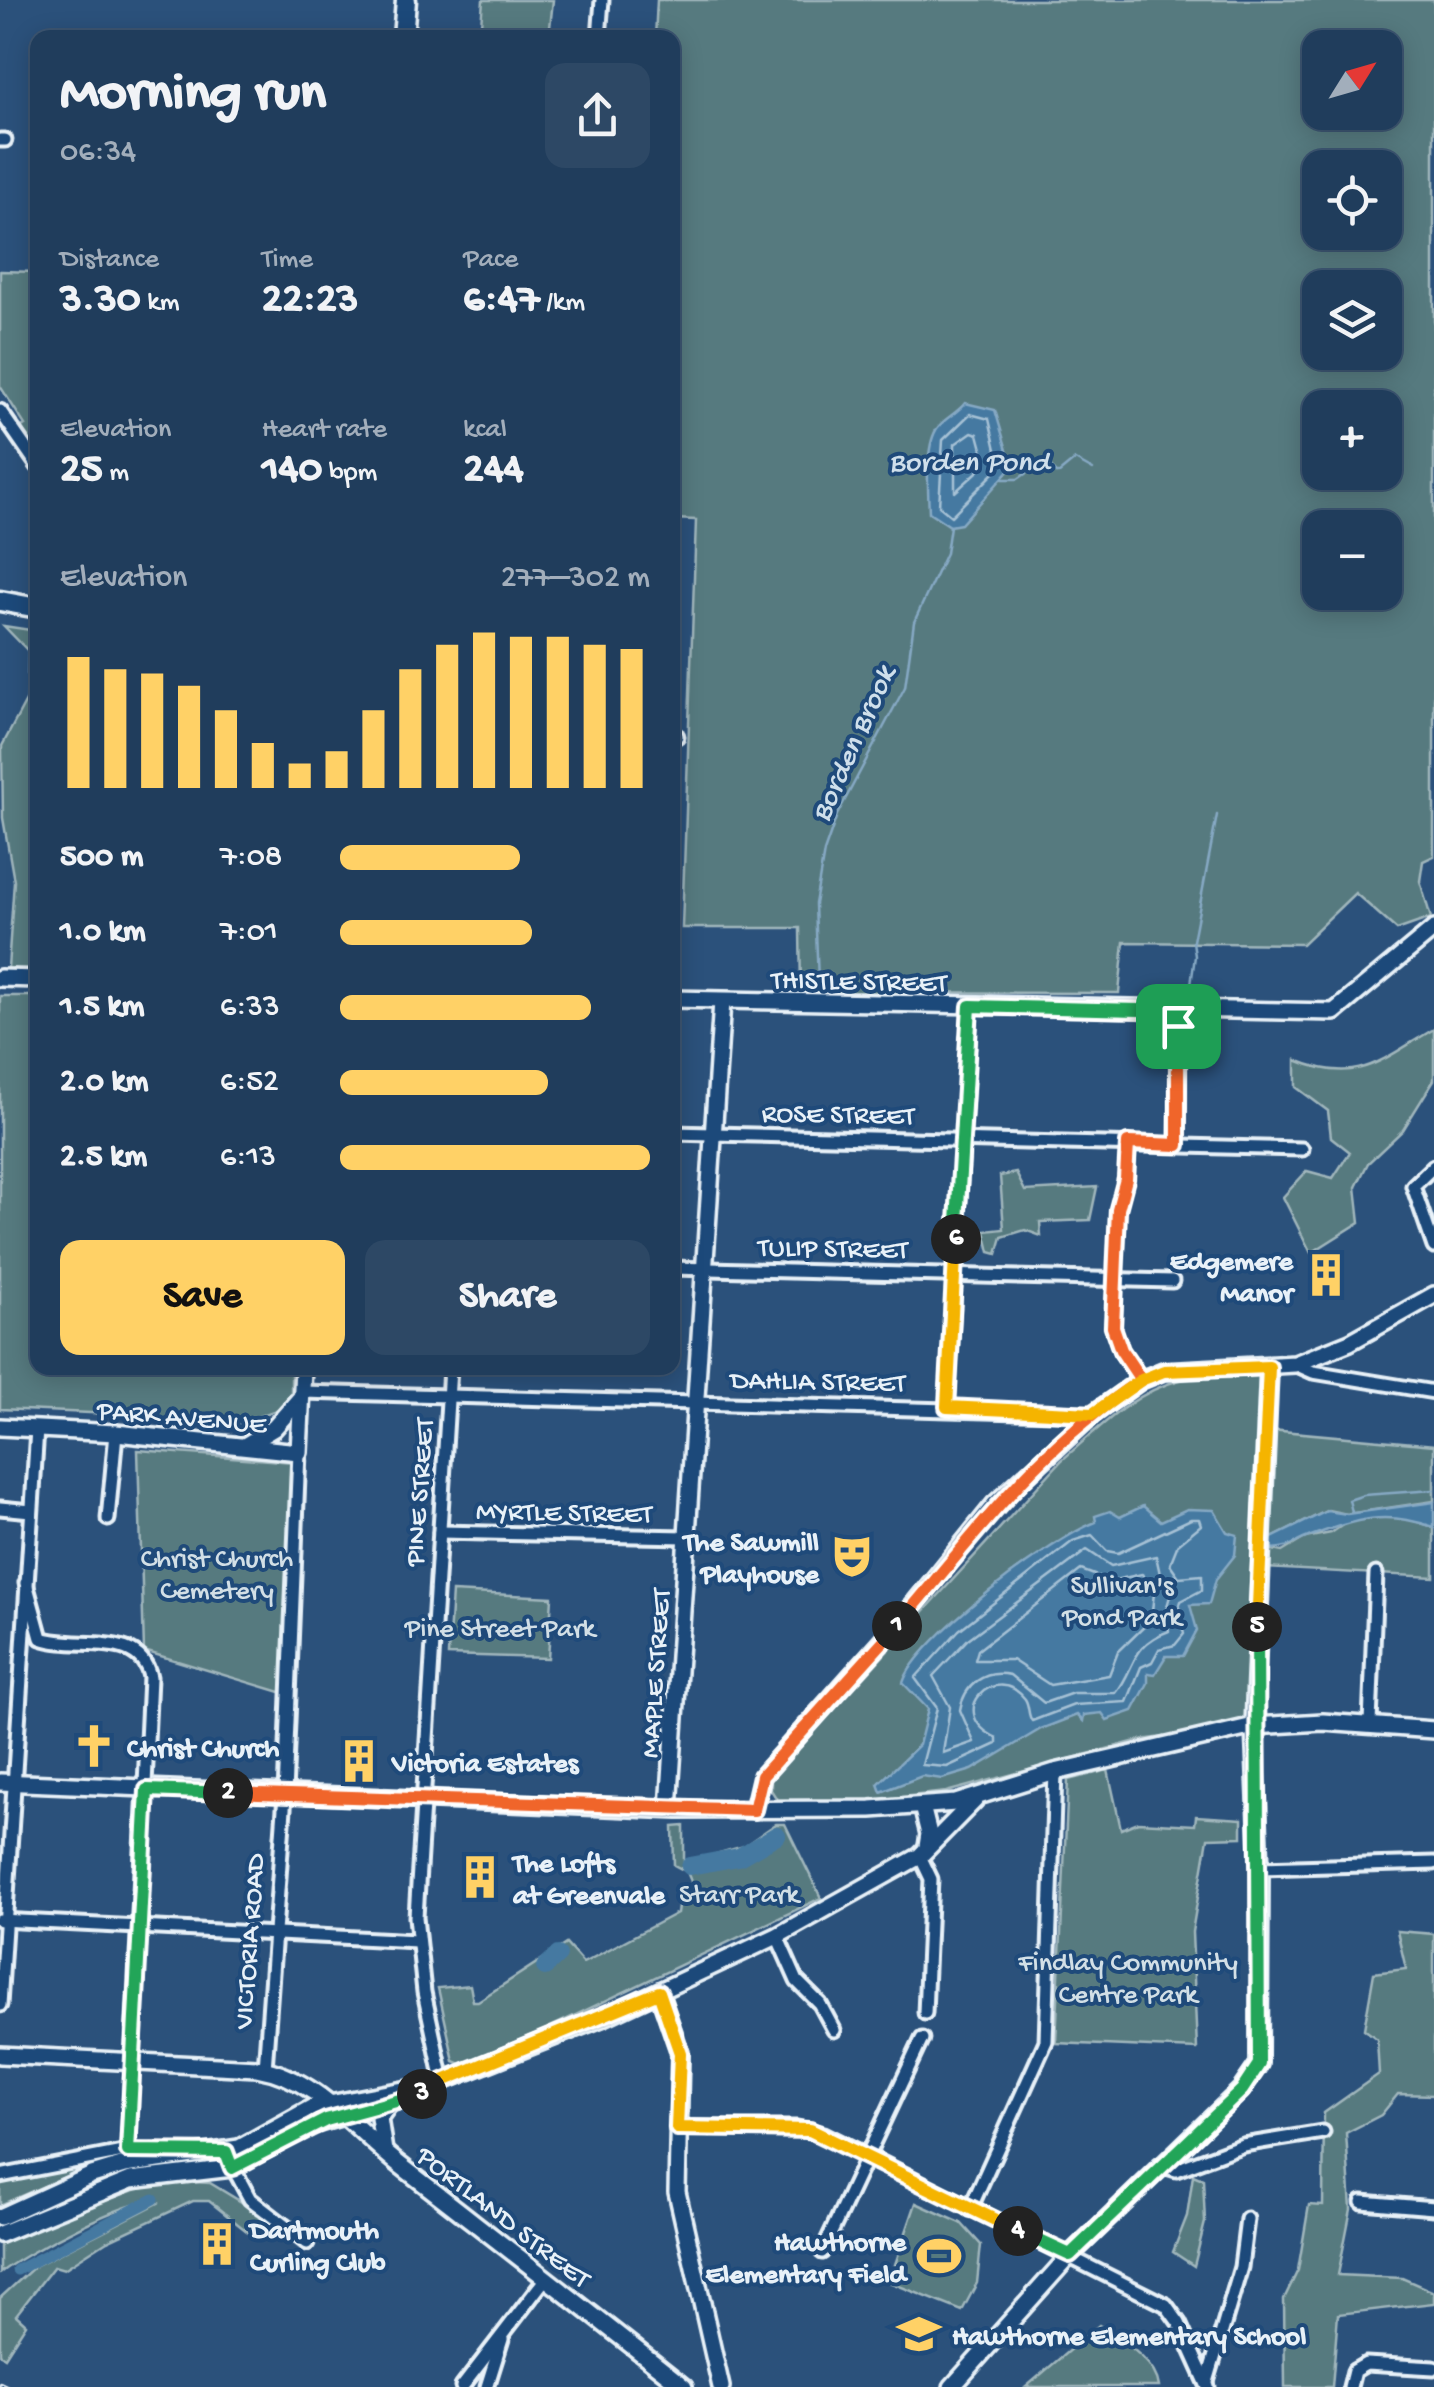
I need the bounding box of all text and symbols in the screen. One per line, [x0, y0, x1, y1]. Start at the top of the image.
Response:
north arrow [1302, 30, 1402, 130]
map controls [1302, 30, 1402, 610]
button: share [545, 63, 650, 168]
text: Morning run [60, 64, 326, 128]
text: 06:34 [60, 134, 136, 172]
button: locate [1302, 150, 1402, 250]
text: Distance [60, 244, 159, 277]
text: Time [262, 244, 313, 277]
text: Pace [463, 244, 518, 277]
button: layers [1302, 270, 1402, 370]
text: 3.30 [60, 277, 141, 326]
text: 22:23 [262, 277, 358, 326]
text: 6:47 [463, 277, 540, 326]
text: km [141, 287, 180, 320]
text: /km [540, 287, 585, 320]
button: + [1302, 390, 1402, 490]
text: Elevation [60, 414, 171, 447]
text: Heart rate [262, 414, 387, 447]
text: kcal [463, 414, 507, 447]
text: 25 [60, 447, 103, 496]
text: 140 [262, 447, 322, 496]
text: 244 [463, 447, 524, 496]
water label: Borden Pond [889, 447, 1052, 482]
text: m [103, 457, 129, 490]
text: bpm [322, 457, 377, 490]
button: − [1302, 510, 1402, 610]
text: Elevation [60, 560, 187, 598]
text: 277–302 m [501, 560, 650, 598]
water label: Borden Brook [805, 659, 906, 828]
text: 500 m [60, 839, 143, 877]
text: 7:08 [220, 839, 282, 877]
text: 1.0 km [60, 914, 146, 952]
text: 7:01 [220, 914, 278, 952]
street label: THISTLE STREET [769, 965, 948, 1002]
pin [1136, 984, 1221, 1069]
text: 1.5 km [60, 989, 144, 1027]
text: 6:33 [220, 989, 279, 1027]
icon: arrive [1151, 999, 1206, 1054]
text: 2.0 km [60, 1064, 148, 1102]
text: 6:52 [220, 1064, 279, 1102]
street label: ROSE STREET [761, 1099, 916, 1134]
text: 2.5 km [60, 1139, 147, 1177]
text: 6:13 [220, 1139, 276, 1177]
pin: 6 [931, 1214, 981, 1264]
text: 6 [949, 1222, 963, 1255]
street label: TULIP STREET [756, 1233, 909, 1268]
button: Save [60, 1240, 345, 1355]
button: Share [365, 1240, 650, 1355]
place label: Edgemere Manor [1170, 1247, 1296, 1312]
building icon: Edgemere Manor [1302, 1251, 1350, 1299]
street label: DAHLIA STREET [728, 1365, 907, 1402]
street label: PARK AVENUE [94, 1396, 269, 1443]
street label: PINE STREET [400, 1416, 443, 1569]
street label: MYRTLE STREET [475, 1496, 654, 1533]
place label: The Sawmill Playhouse [682, 1528, 821, 1593]
theatre icon: The Sawmill Playhouse [828, 1532, 876, 1580]
park label: Christ Church Cemetery [141, 1544, 293, 1609]
park label: Sullivan's Pond Park [1061, 1571, 1184, 1636]
street label: MAPLE STREET [635, 1586, 680, 1759]
pin: 1 [872, 1601, 922, 1651]
pin: 5 [1232, 1602, 1282, 1652]
text: 1 [891, 1609, 903, 1642]
text: 5 [1250, 1610, 1264, 1643]
park label: Pine Street Park [404, 1614, 598, 1647]
church icon: Christ Church [70, 1722, 118, 1770]
place label: Christ Church [127, 1734, 279, 1767]
building icon: Victoria Estates [335, 1737, 383, 1785]
place label: Victoria Estates [390, 1749, 580, 1782]
pin: 2 [203, 1768, 253, 1818]
text: 2 [221, 1776, 235, 1809]
place label: The Lofts at Greenvale [511, 1849, 666, 1914]
street label: VICTORIA ROAD [229, 1852, 274, 2031]
building icon: The Lofts at Greenvale [456, 1853, 504, 1901]
park label: Starr Park [679, 1880, 801, 1913]
park label: Findlay Community Centre Park [1017, 1948, 1238, 2013]
pin: 3 [397, 2069, 447, 2119]
text: 3 [415, 2077, 429, 2110]
street label: PORTLAND STREET [408, 2140, 597, 2297]
pin: 4 [993, 2206, 1043, 2256]
text: 4 [1011, 2214, 1025, 2247]
place label: Dartmouth Curling Club [247, 2216, 386, 2281]
building icon: Dartmouth Curling Club [193, 2220, 241, 2268]
place label: Hawthorne Elementary Field [706, 2228, 909, 2293]
sports icon: Hawthorne Elementary Field [915, 2232, 963, 2280]
school or university icon: Hawthorne Elementary School [895, 2310, 943, 2358]
place label: Hawthorne Elementary School [952, 2322, 1306, 2355]

